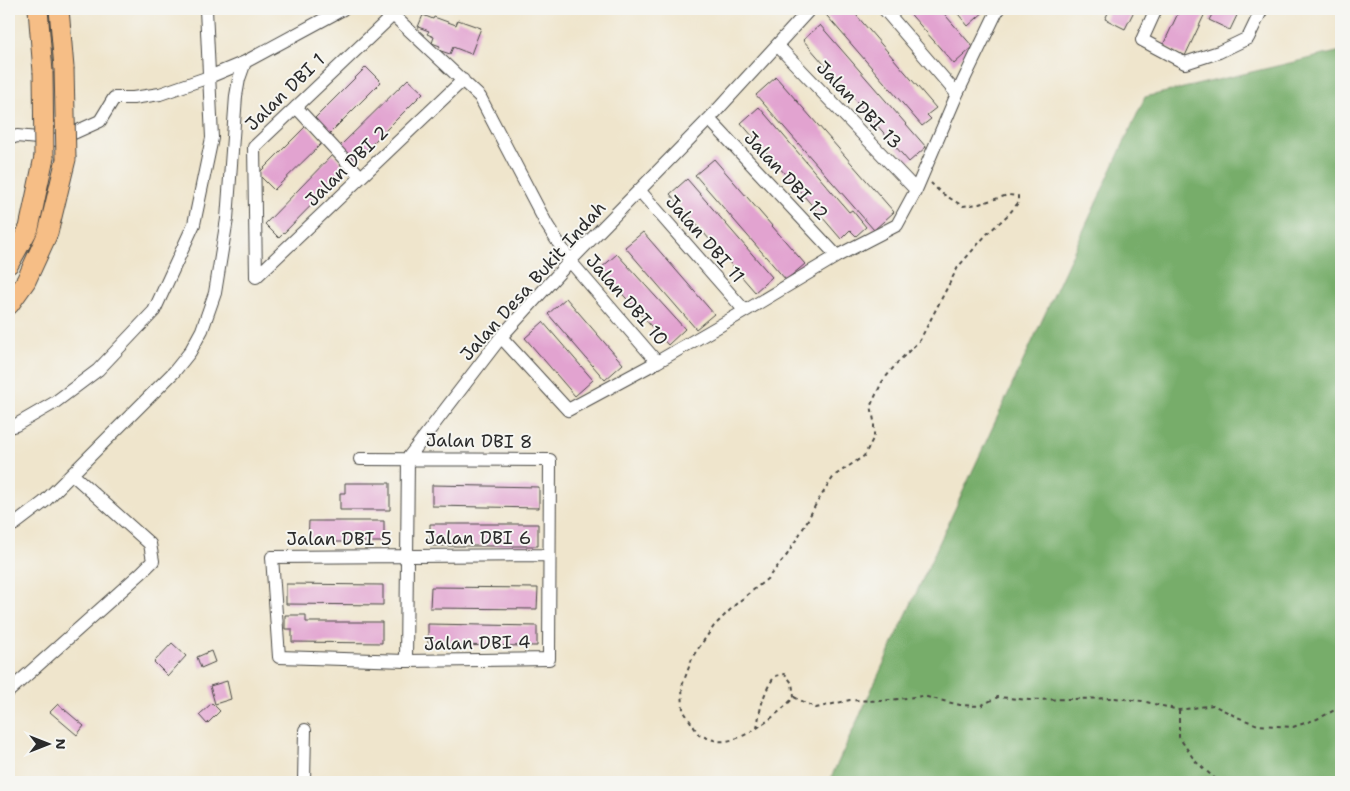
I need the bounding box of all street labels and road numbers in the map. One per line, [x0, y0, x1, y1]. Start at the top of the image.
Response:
street label: Jalan DBI 1 [240, 48, 330, 136]
street label: Jalan DBI 13 [811, 56, 907, 154]
street label: Jalan DBI 2 [300, 120, 394, 212]
street label: Jalan DBI 12 [739, 126, 833, 226]
street label: Jalan DBI 11 [660, 190, 750, 288]
street label: Jalan Desa Bukit Indah [455, 196, 611, 366]
street label: Jalan DBI 10 [581, 249, 673, 351]
street label: Jalan DBI 8 [425, 428, 533, 454]
street label: Jalan DBI 6 [425, 526, 531, 550]
street label: Jalan DBI 5 [286, 527, 392, 551]
street label: Jalan DBI 4 [423, 630, 531, 656]

